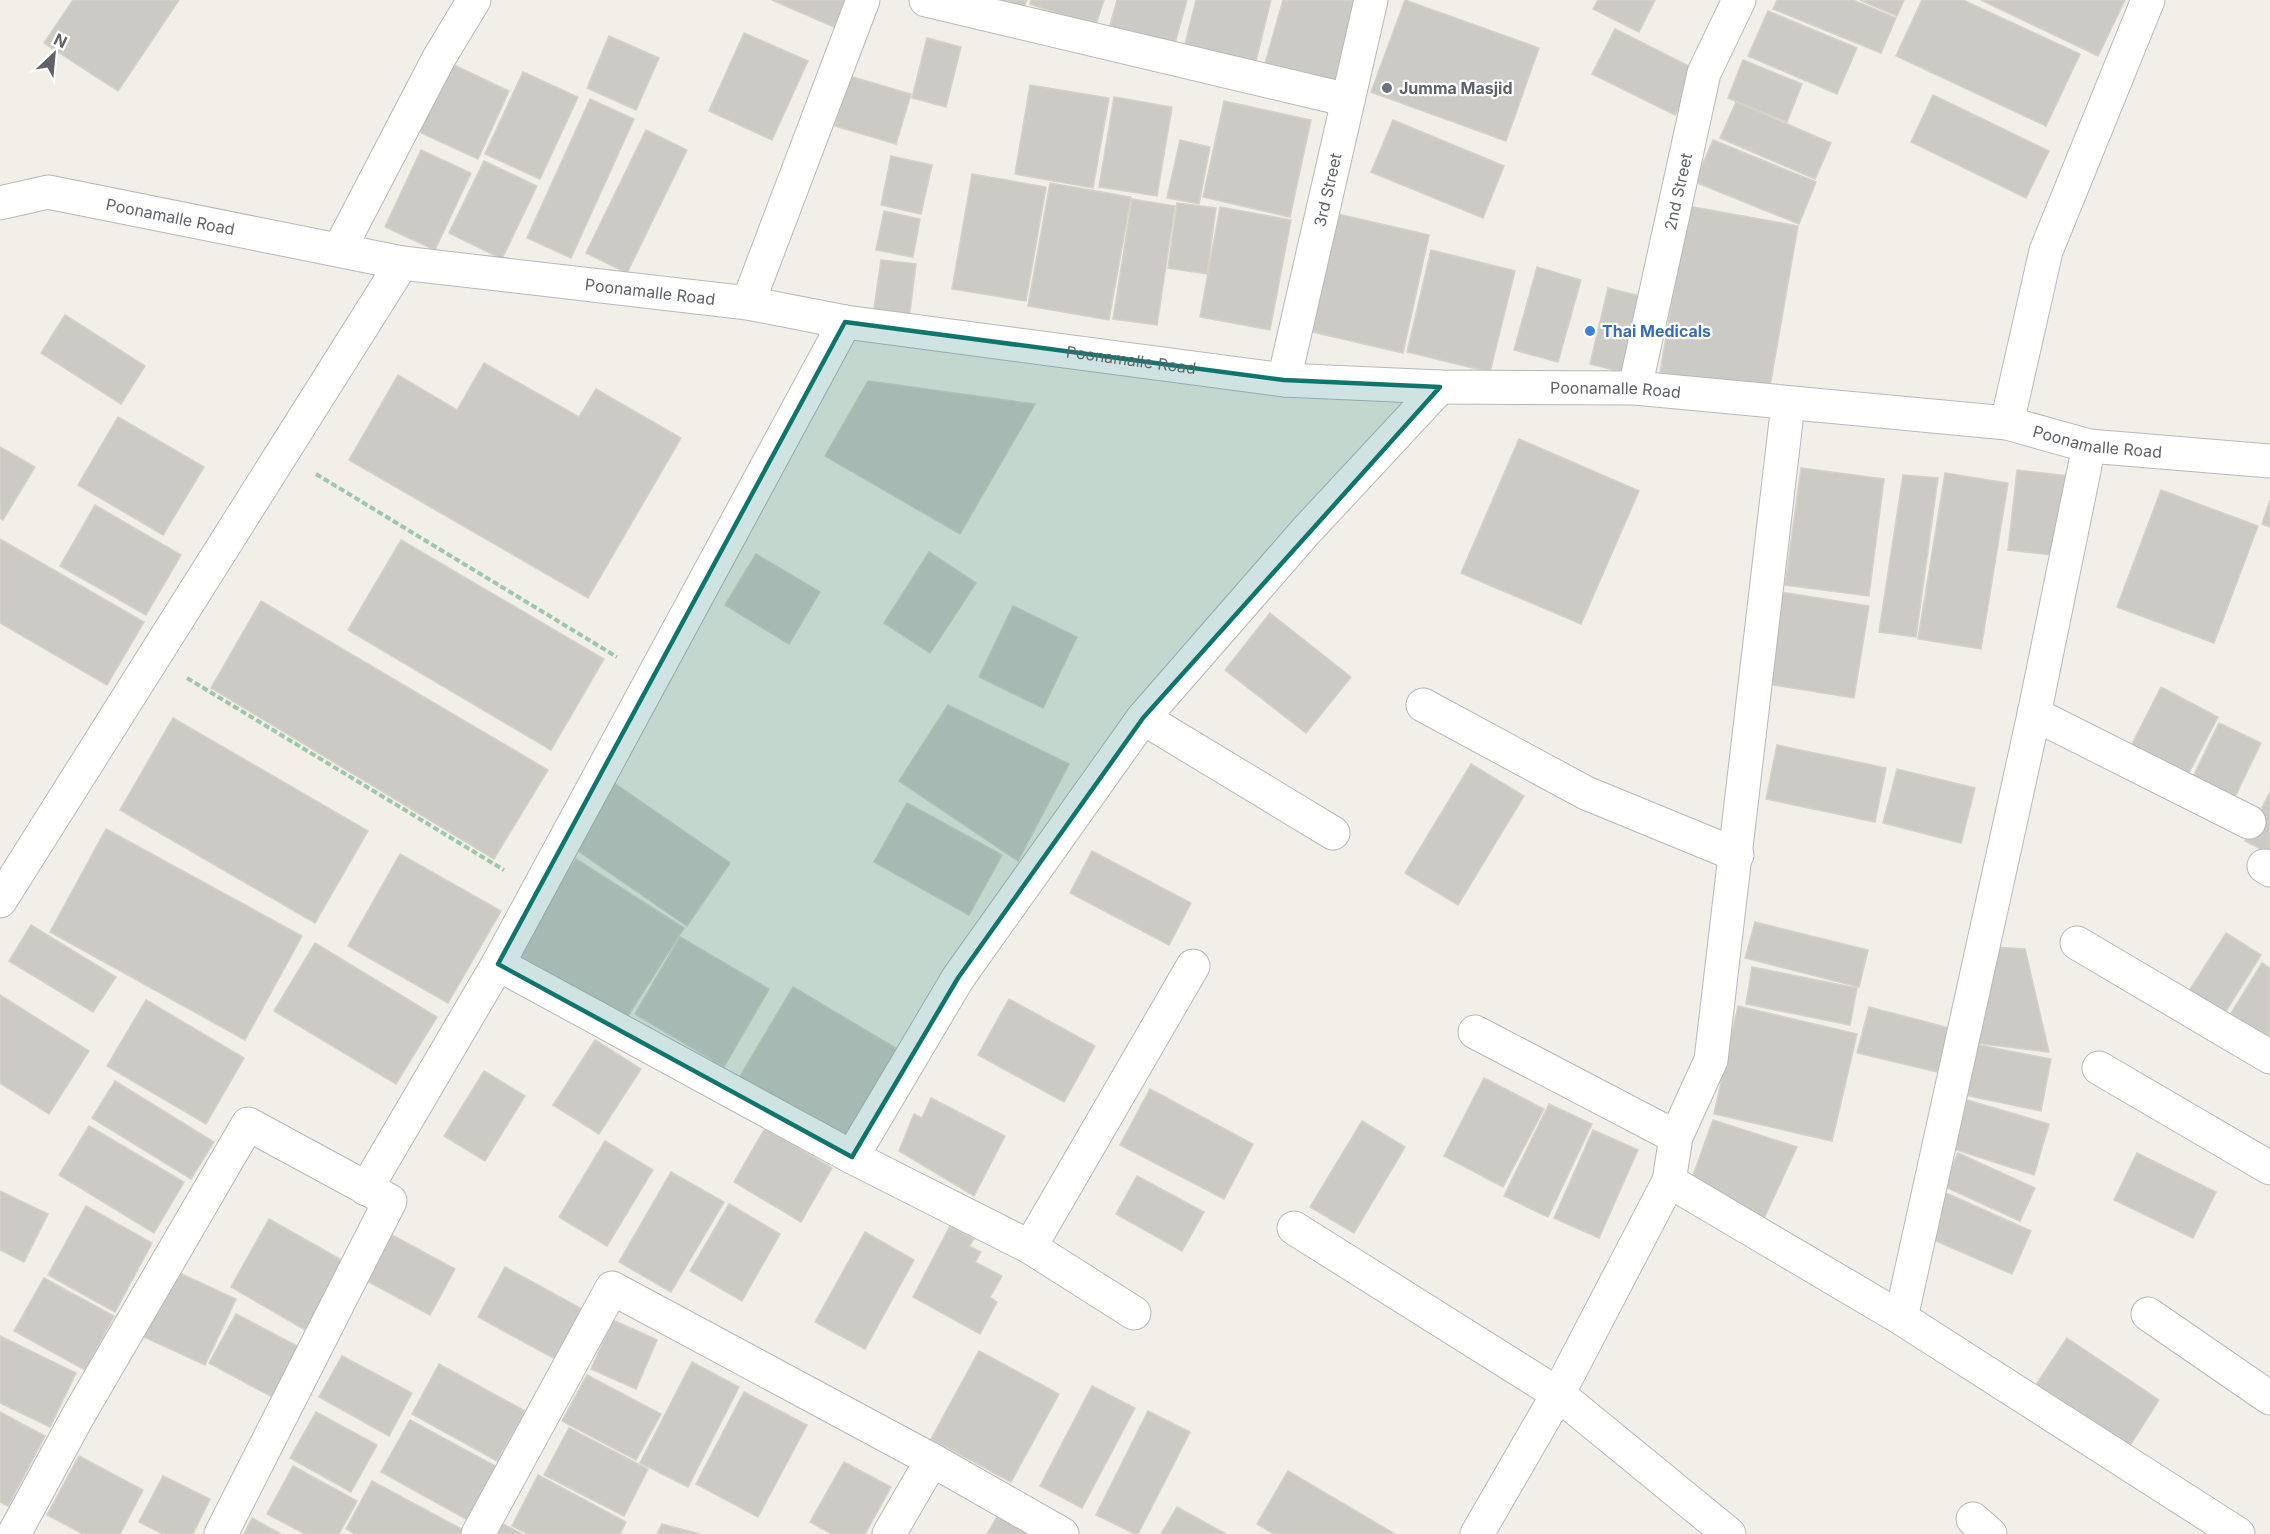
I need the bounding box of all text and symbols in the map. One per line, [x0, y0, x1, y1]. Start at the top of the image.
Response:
north arrow [24, 24, 84, 84]
text: N [51, 29, 70, 52]
place label: Jumma Masjid [1399, 78, 1513, 98]
marker: Jumma Masjid [1380, 81, 1394, 95]
street label: 3rd Street [1309, 151, 1346, 229]
street label: 2nd Street [1660, 151, 1696, 232]
street label: Poonamalle Road [104, 194, 236, 239]
street label: Poonamalle Road [584, 274, 716, 309]
place label: Thai Medicals [1602, 321, 1711, 341]
marker: Thai Medicals [1583, 324, 1597, 338]
street label: Poonamalle Road [1065, 341, 1197, 378]
street label: Poonamalle Road [1550, 378, 1682, 402]
street label: Poonamalle Road [2031, 421, 2163, 462]

